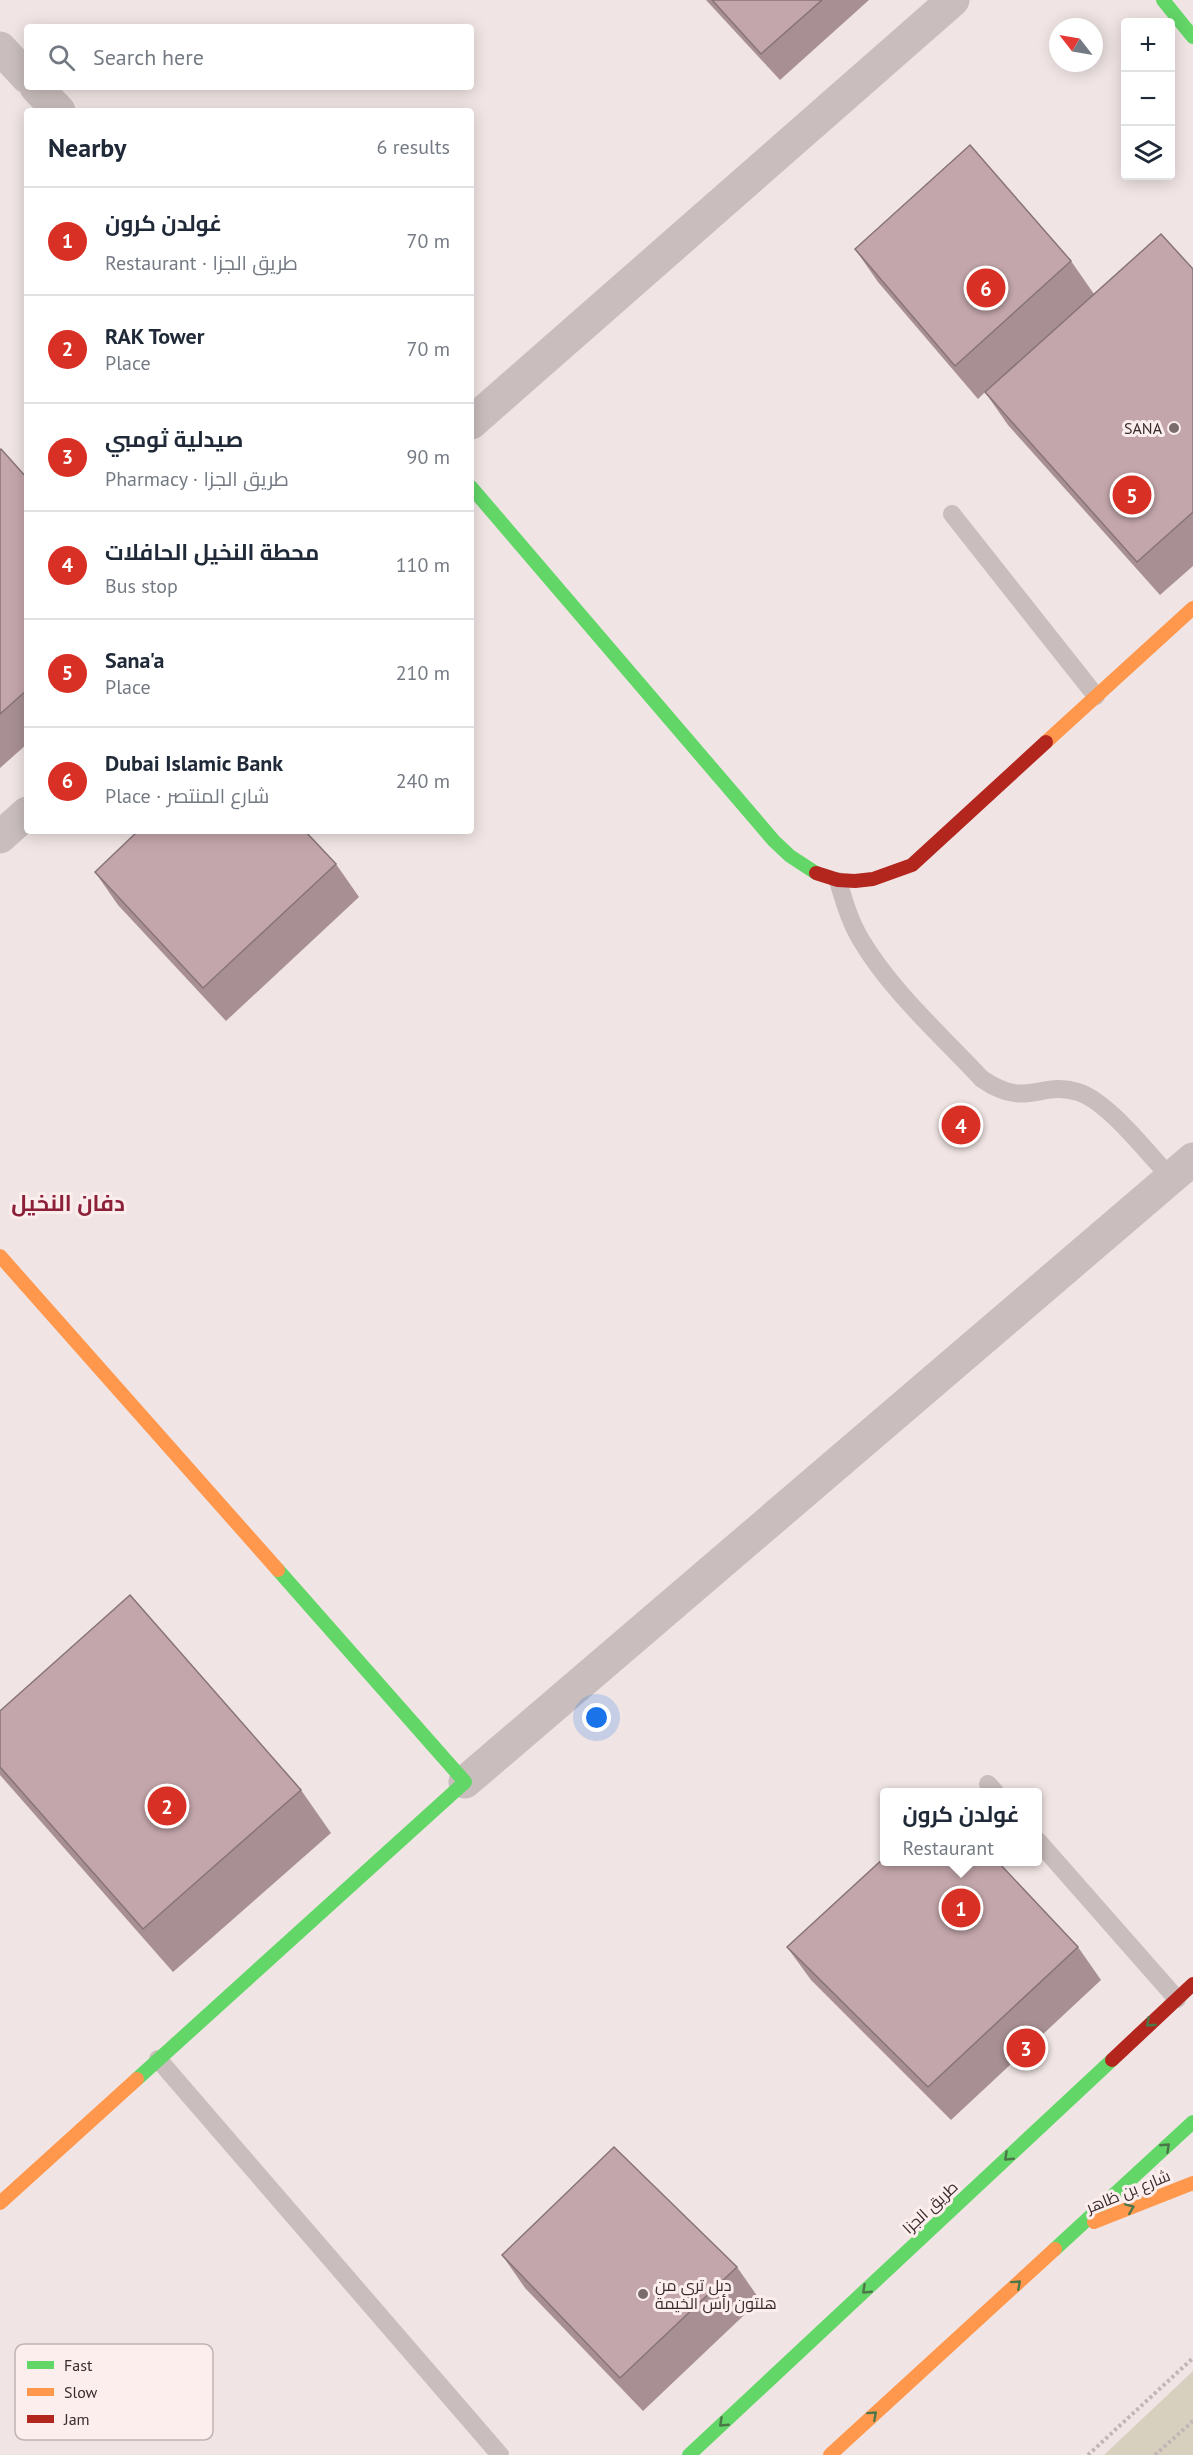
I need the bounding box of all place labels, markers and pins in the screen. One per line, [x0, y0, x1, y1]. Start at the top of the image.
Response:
pin: 6 [966, 266, 1006, 310]
place label: SANA [1124, 418, 1163, 438]
marker: SANA [1167, 421, 1181, 435]
pin: 5 [1112, 472, 1152, 518]
pin: 4 [942, 1102, 980, 1148]
pin: 2 [148, 1784, 186, 1828]
pin: 1 [942, 1886, 980, 1930]
pin: 3 [1006, 2026, 1046, 2070]
place label: دبل تري من هلتون رأس الخيمة [655, 2275, 777, 2314]
marker: دبل تري من هلتون رأس الخيمة [636, 2287, 650, 2301]

